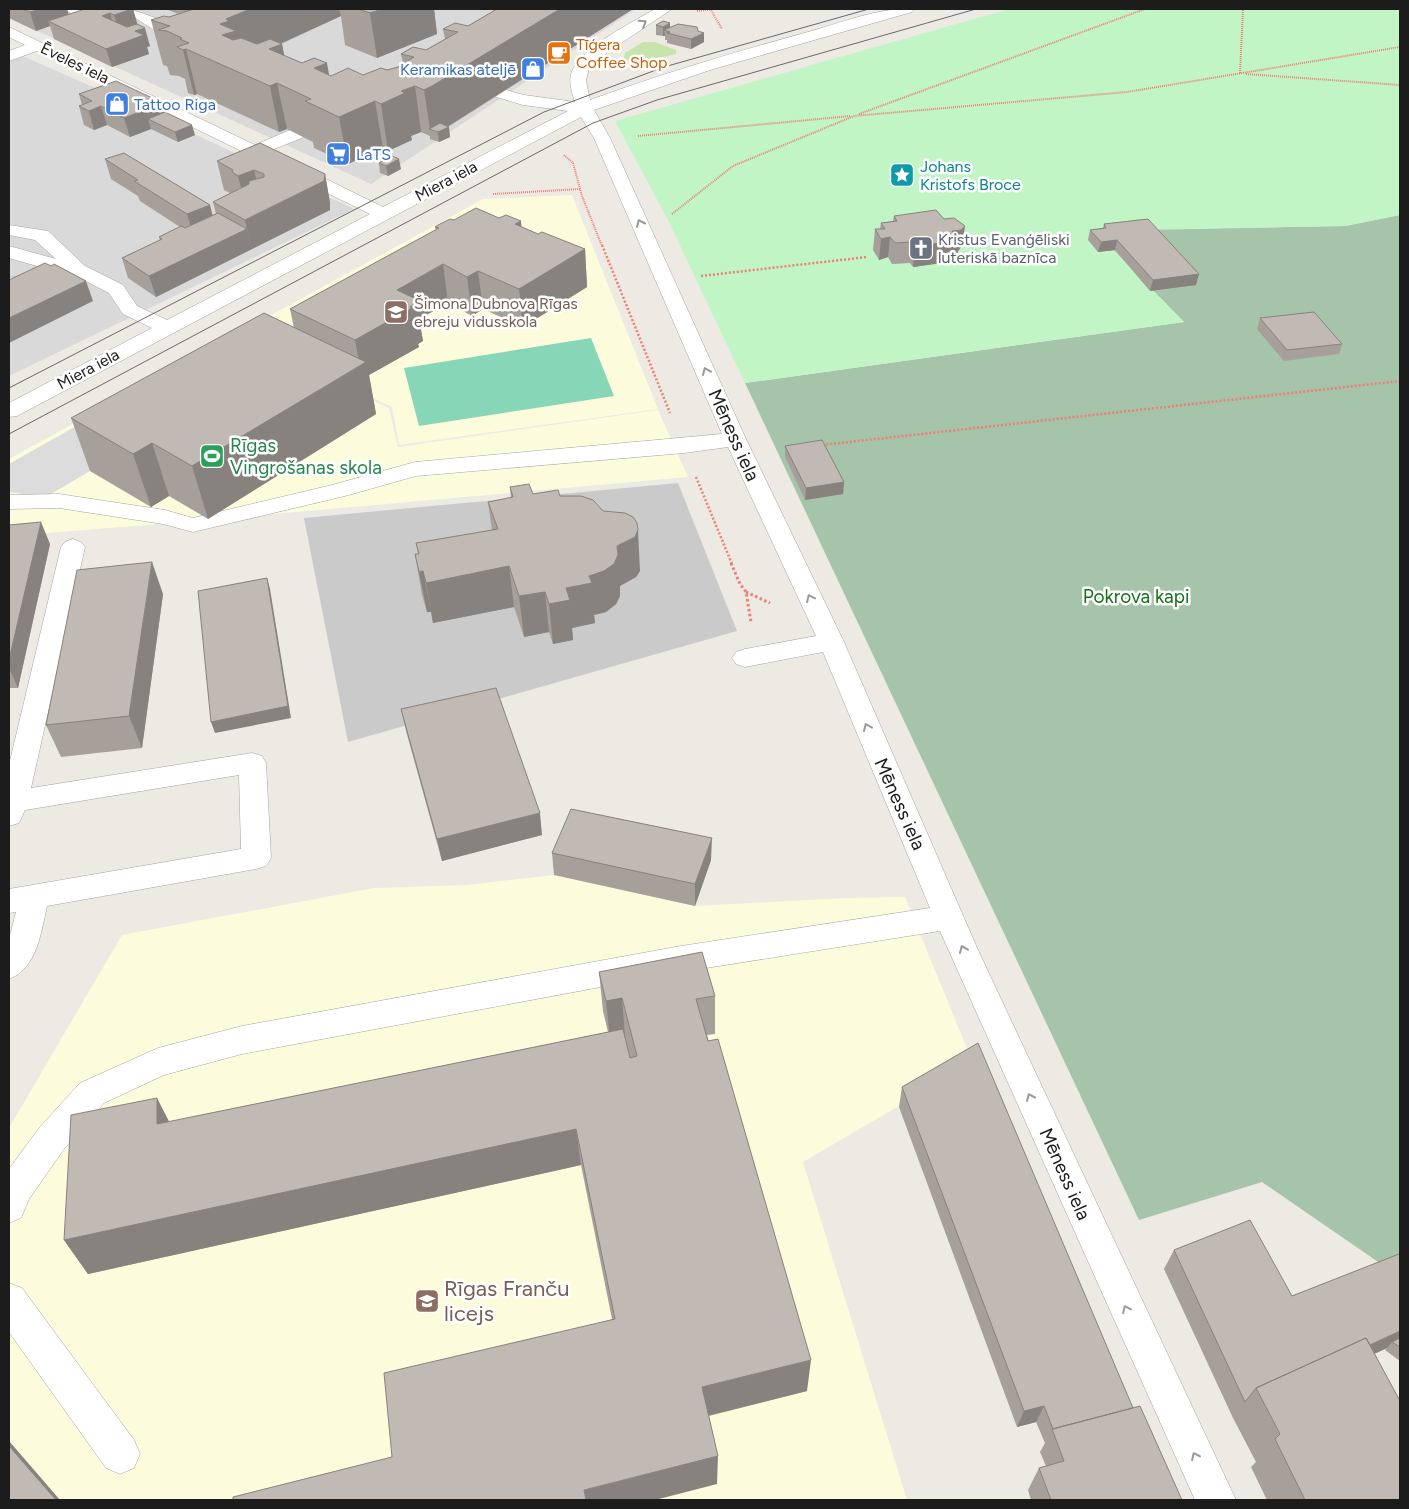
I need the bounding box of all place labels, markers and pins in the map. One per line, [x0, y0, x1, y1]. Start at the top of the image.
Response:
place label: Tīģera Coffee Shop [576, 35, 667, 72]
cafe icon: Tīģera Coffee Shop [546, 40, 572, 66]
shop icon: Keramikas ateljē [520, 56, 546, 82]
place label: Keramikas ateljē [400, 60, 516, 79]
shop icon: Tattoo Riga [104, 91, 130, 117]
place label: Tattoo Riga [134, 95, 216, 114]
supermarket icon: LaTS [325, 141, 351, 167]
place label: LaTS [356, 145, 391, 164]
place label: Johans Kristofs Broce [920, 157, 1021, 194]
place icon: Johans Kristofs Broce [889, 162, 915, 188]
place label: Kristus Evanģēliski luteriskā baznīca [938, 230, 1070, 267]
church icon: Kristus Evanģēliski luteriskā baznīca [908, 235, 934, 261]
place label: Šimona Dubnova Rīgas ebreju vidusskola [414, 294, 578, 331]
school or university icon: Šimona Dubnova Rīgas ebreju vidusskola [383, 299, 409, 325]
place label: Rīgas Vingrošanas skola [230, 434, 382, 479]
sports icon: Rīgas Vingrošanas skola [199, 443, 225, 469]
place label: Rīgas Franču licejs [444, 1275, 570, 1327]
school or university icon: Rīgas Franču licejs [414, 1288, 440, 1314]

